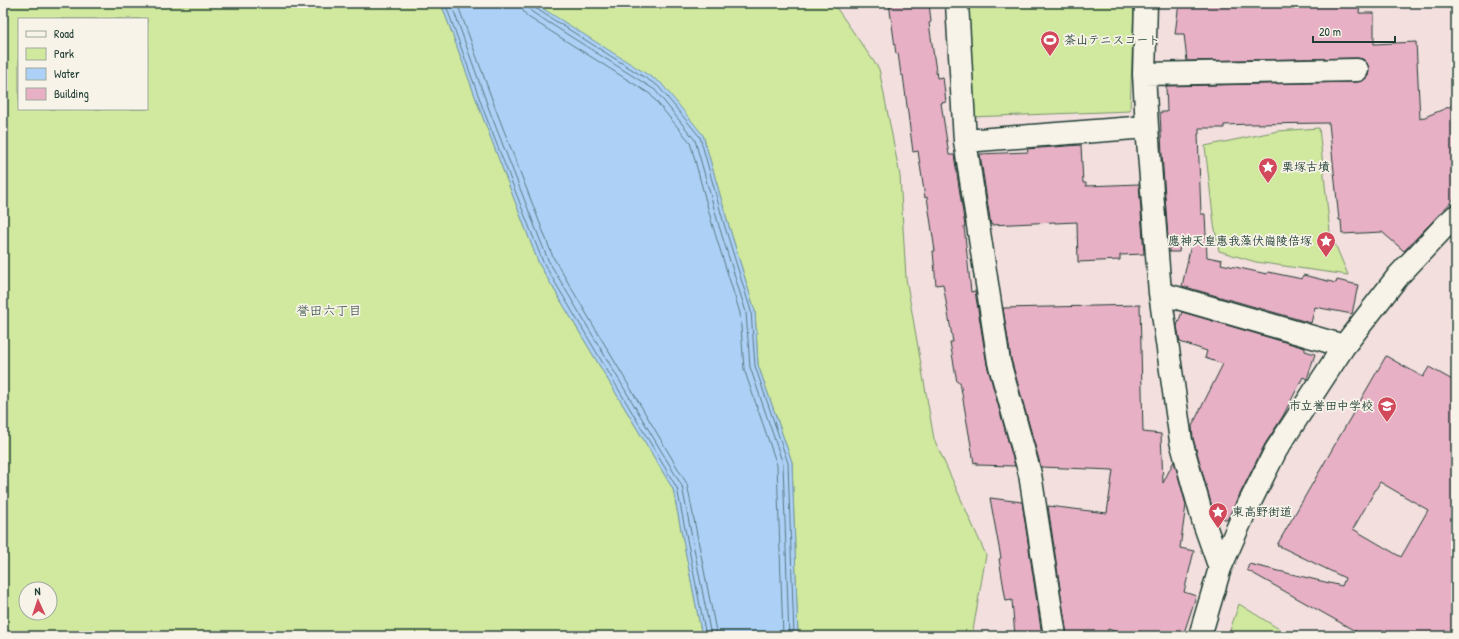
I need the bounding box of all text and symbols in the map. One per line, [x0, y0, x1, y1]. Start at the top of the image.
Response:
legend [18, 18, 148, 110]
scale bar [1313, 18, 1395, 44]
text: 20 m [1319, 23, 1341, 40]
text: Road [54, 25, 74, 42]
sports icon: 茶山テニスコート [1039, 29, 1061, 57]
place label: 茶山テニスコート [1064, 31, 1160, 48]
text: Park [54, 45, 74, 62]
text: Water [54, 65, 80, 82]
text: Building [54, 85, 89, 102]
place icon: 栗塚古墳 [1257, 156, 1279, 184]
place label: 栗塚古墳 [1282, 158, 1330, 175]
place icon: 應神天皇惠我藻伏崗陵倍塚 [1315, 230, 1337, 258]
place label: 應神天皇惠我藻伏崗陵倍塚 [1168, 232, 1312, 249]
district label: 誉田六丁目 [296, 301, 362, 319]
school or university icon: 市立誉田中学校 [1376, 395, 1398, 423]
place label: 市立誉田中学校 [1289, 397, 1373, 414]
place icon: 東高野街道 [1207, 501, 1229, 529]
place label: 東高野街道 [1232, 503, 1292, 520]
north arrow [18, 581, 58, 621]
text: N [34, 584, 41, 598]

